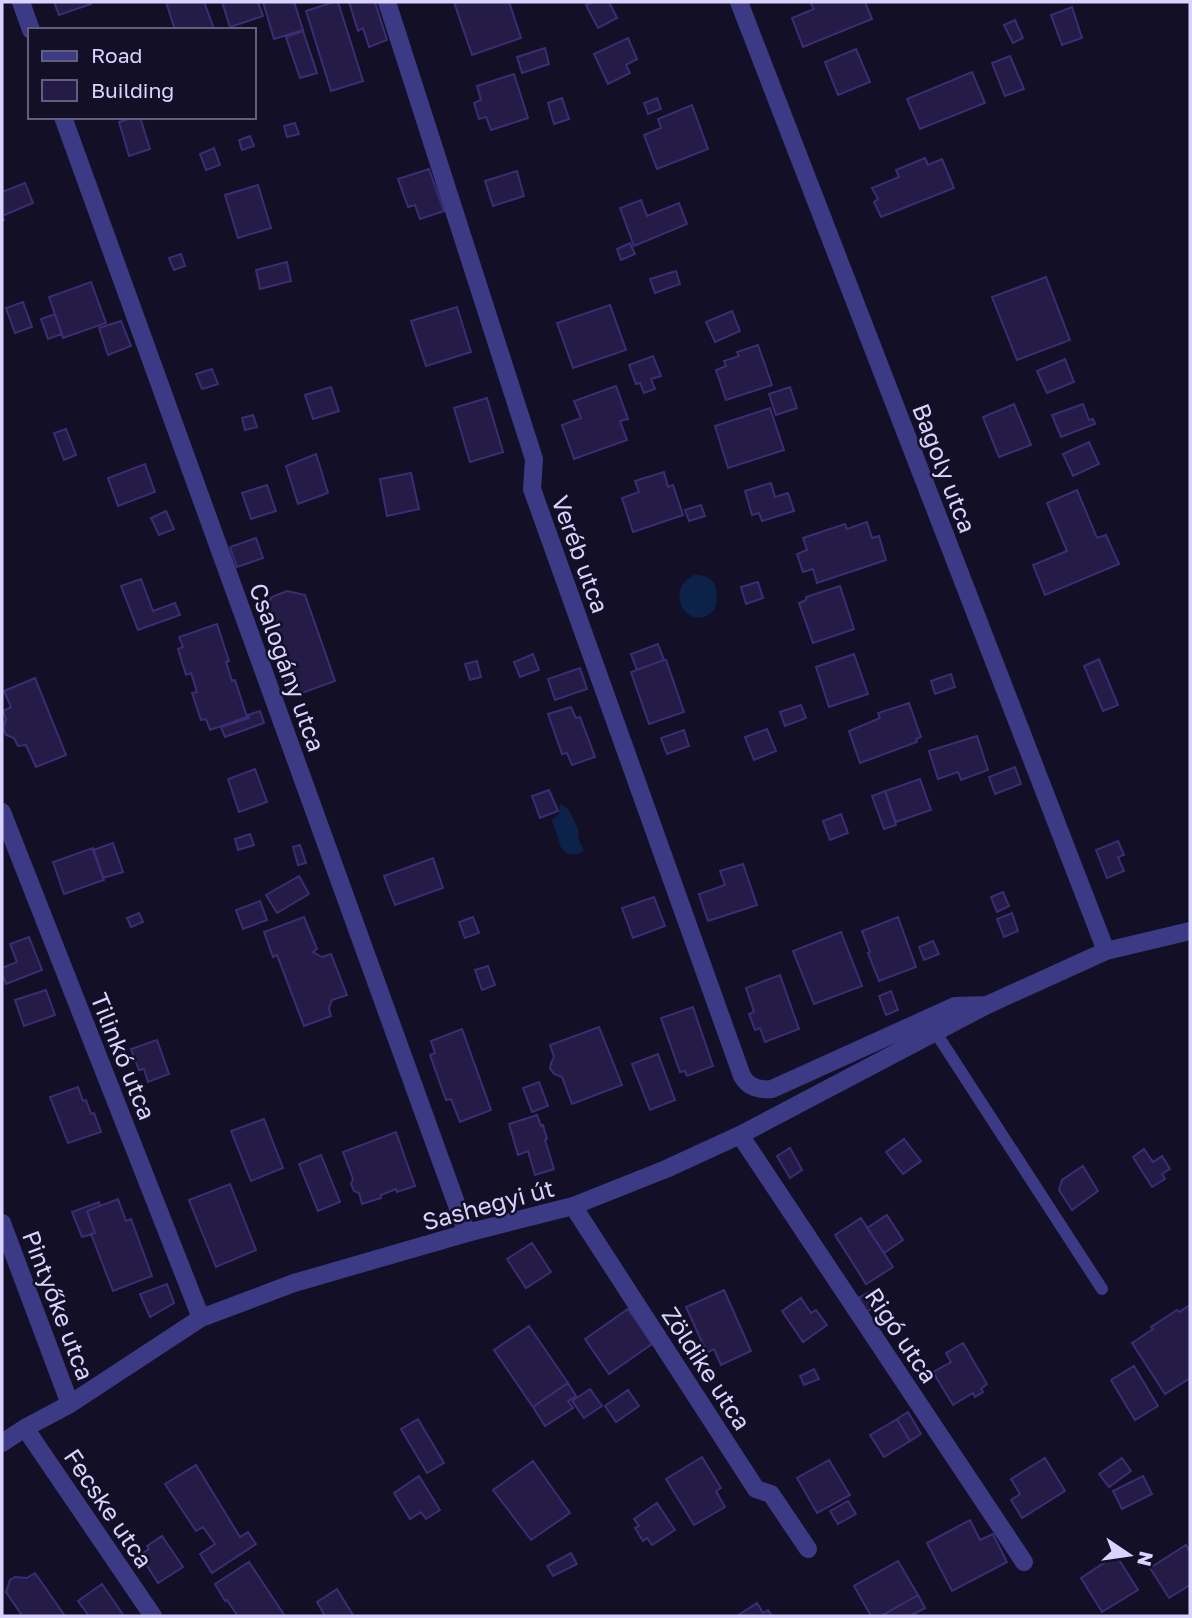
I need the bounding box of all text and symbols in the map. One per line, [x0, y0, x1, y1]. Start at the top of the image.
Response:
legend [28, 28, 256, 119]
text: Road [91, 42, 142, 68]
text: Building [91, 77, 174, 103]
street label: Bagoly utca [907, 399, 983, 537]
street label: Veréb utca [546, 491, 616, 617]
street label: Csalogány utca [244, 579, 332, 755]
street label: Tilinkó utca [85, 988, 163, 1124]
street label: Sashegyi út [419, 1173, 557, 1235]
street label: Pintyőke utca [17, 1226, 101, 1384]
street label: Rigó utca [860, 1282, 944, 1388]
street label: Zöldike utca [657, 1301, 757, 1435]
street label: Fecske utca [59, 1443, 159, 1573]
north arrow [1094, 1520, 1164, 1590]
text: N [1133, 1549, 1159, 1569]

